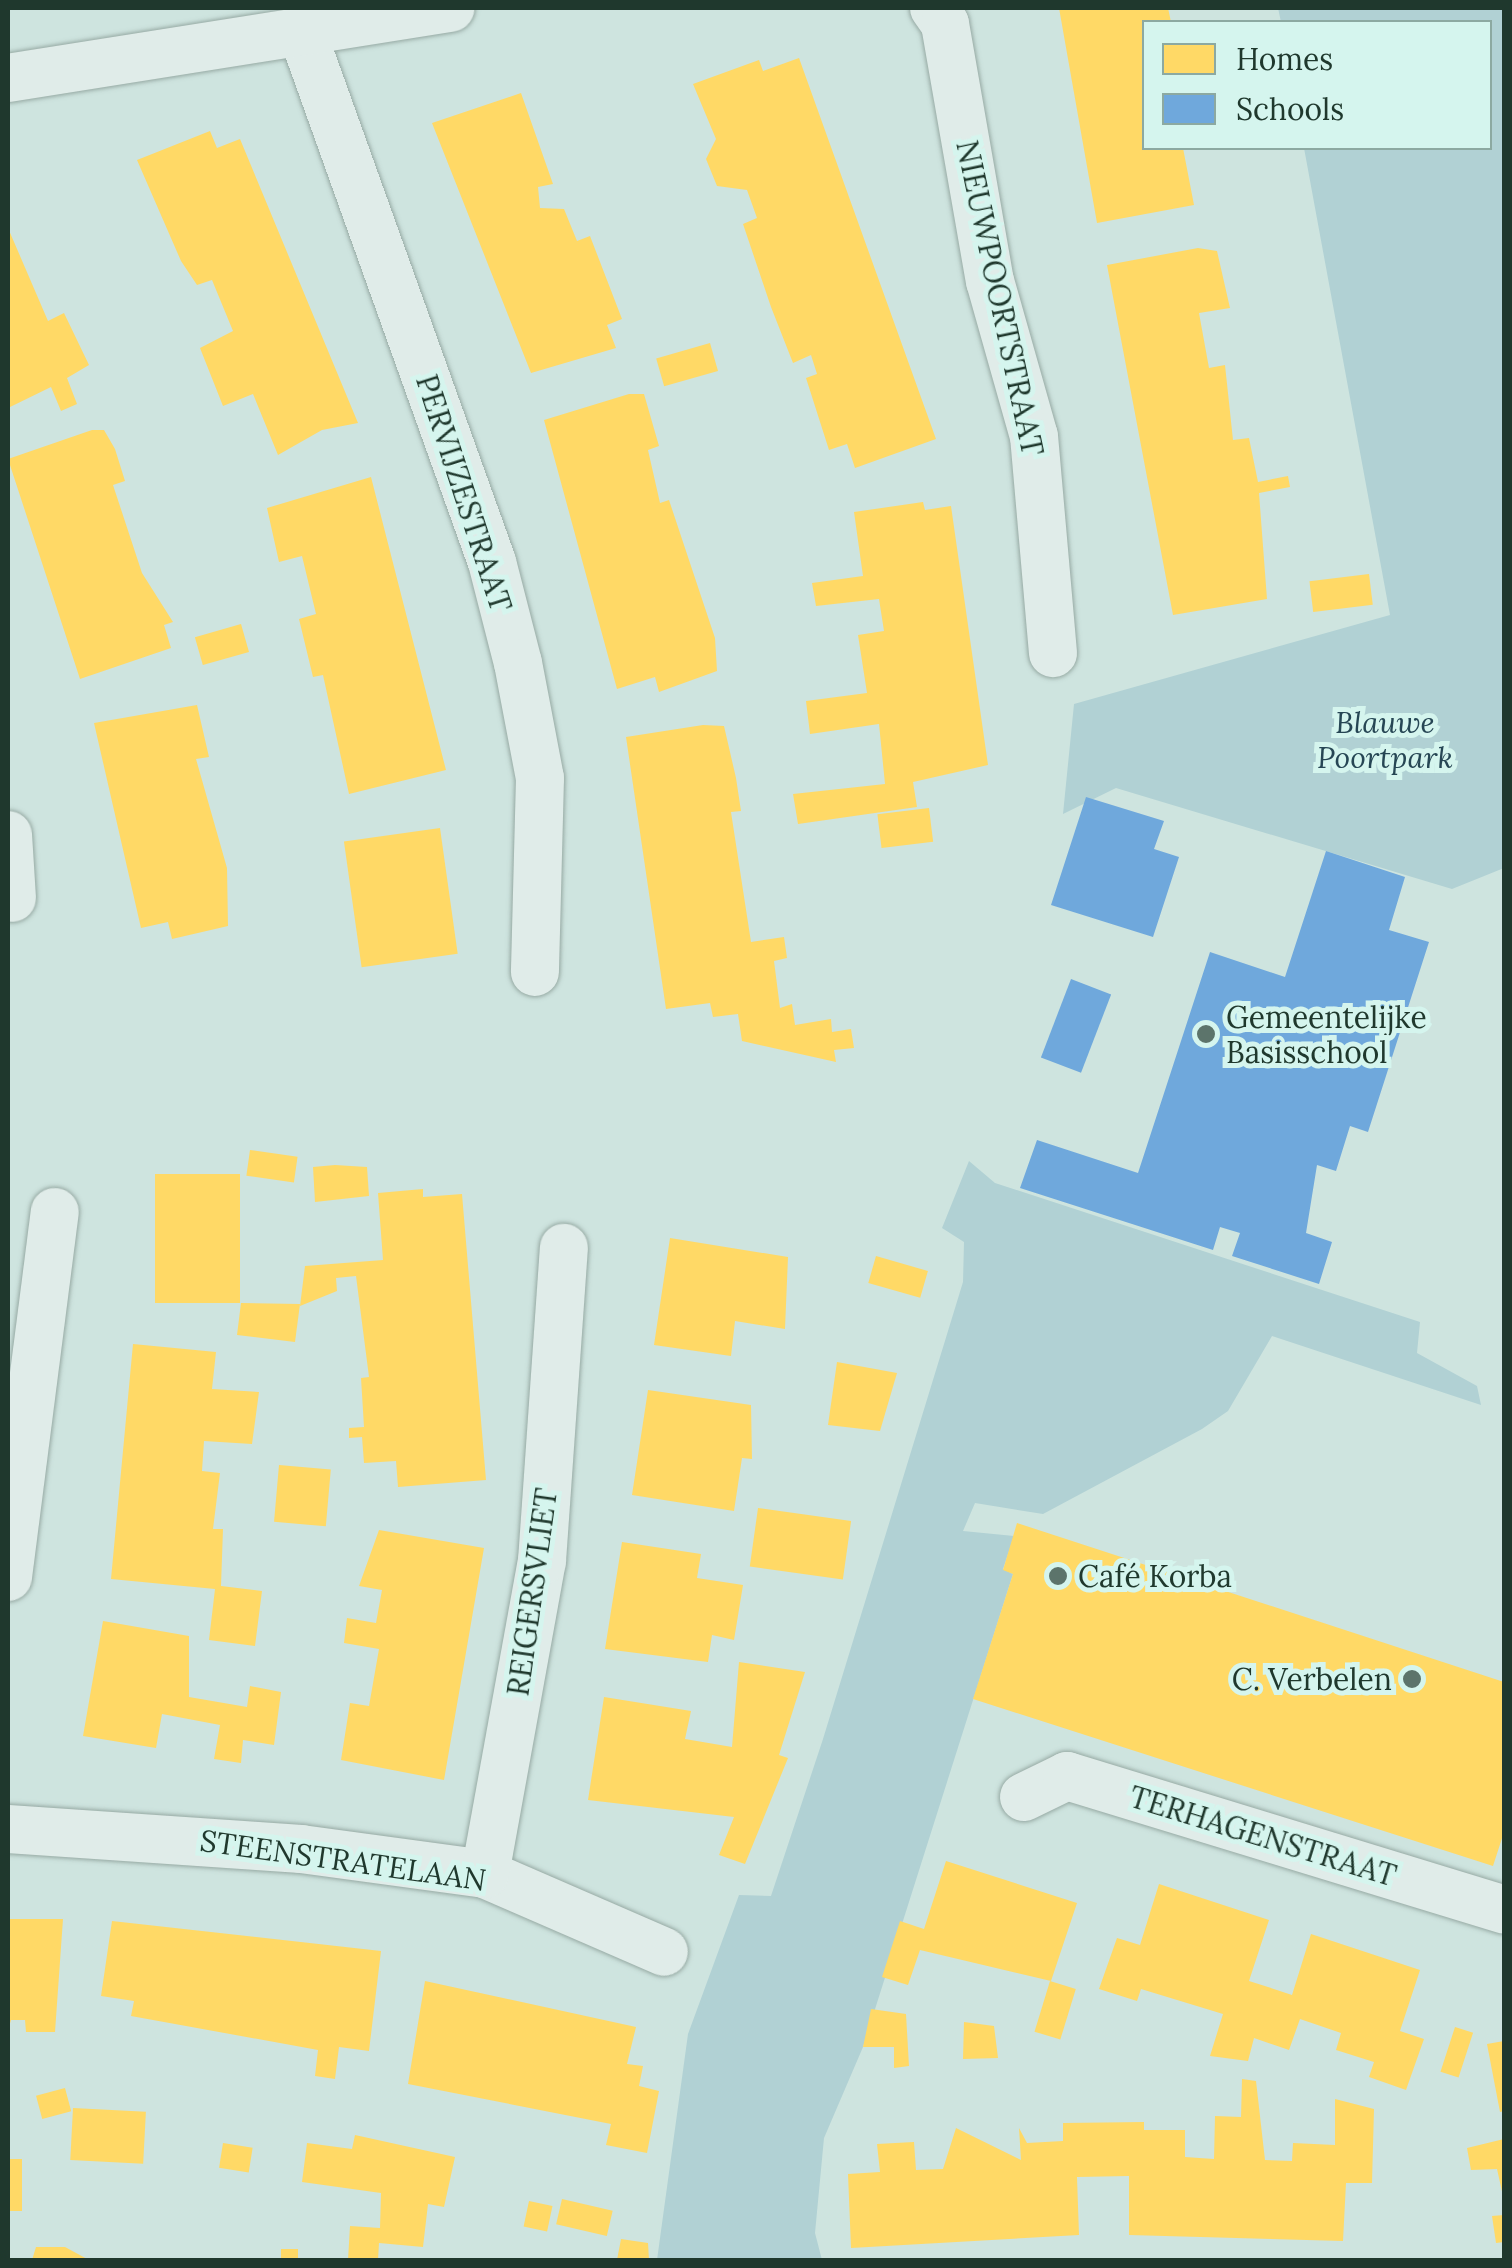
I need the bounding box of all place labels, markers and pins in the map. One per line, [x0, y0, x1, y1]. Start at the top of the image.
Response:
place label: Gemeentelijke Basisschool [1226, 999, 1427, 1070]
marker: Gemeentelijke Basisschool [1195, 1023, 1217, 1045]
place label: Café Korba [1078, 1558, 1232, 1594]
marker: Café Korba [1047, 1565, 1069, 1587]
place label: C. Verbelen [1232, 1661, 1392, 1697]
marker: C. Verbelen [1401, 1668, 1423, 1690]

